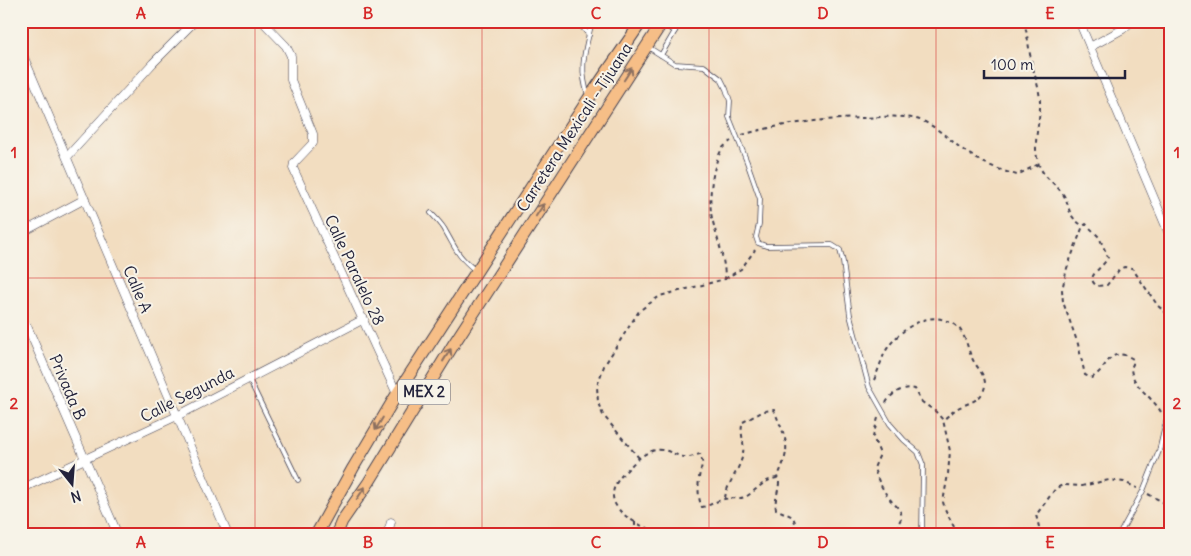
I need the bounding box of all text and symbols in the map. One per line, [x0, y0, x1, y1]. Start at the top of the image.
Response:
text: A [136, 3, 146, 23]
text: B [363, 3, 374, 23]
text: C [591, 3, 602, 23]
text: D [817, 3, 829, 23]
text: E [1045, 3, 1055, 23]
street label: Carretera Mexicali - Tijuana [512, 39, 636, 215]
scale bar [984, 48, 1125, 80]
text: 100 m [991, 55, 1033, 74]
one-way arrow [624, 67, 634, 81]
text: 1 [11, 142, 17, 162]
text: 1 [1174, 142, 1180, 162]
one-way arrow [535, 203, 545, 217]
street label: Calle Paralelo 28 [321, 212, 389, 328]
street label: Calle A [119, 262, 157, 316]
one-way arrow [441, 348, 452, 362]
street label: Privada B [45, 351, 91, 423]
street label: Calle Segunda [137, 362, 237, 426]
road number: MEX 2 [398, 380, 450, 404]
text: 2 [10, 393, 19, 413]
text: 2 [1173, 393, 1182, 413]
one-way arrow [373, 416, 383, 430]
north arrow [48, 458, 98, 508]
text: N [69, 486, 83, 506]
one-way arrow [356, 486, 366, 500]
text: A [136, 532, 146, 552]
text: B [363, 532, 374, 552]
text: C [591, 532, 602, 552]
text: D [817, 532, 829, 552]
text: E [1045, 532, 1055, 552]

